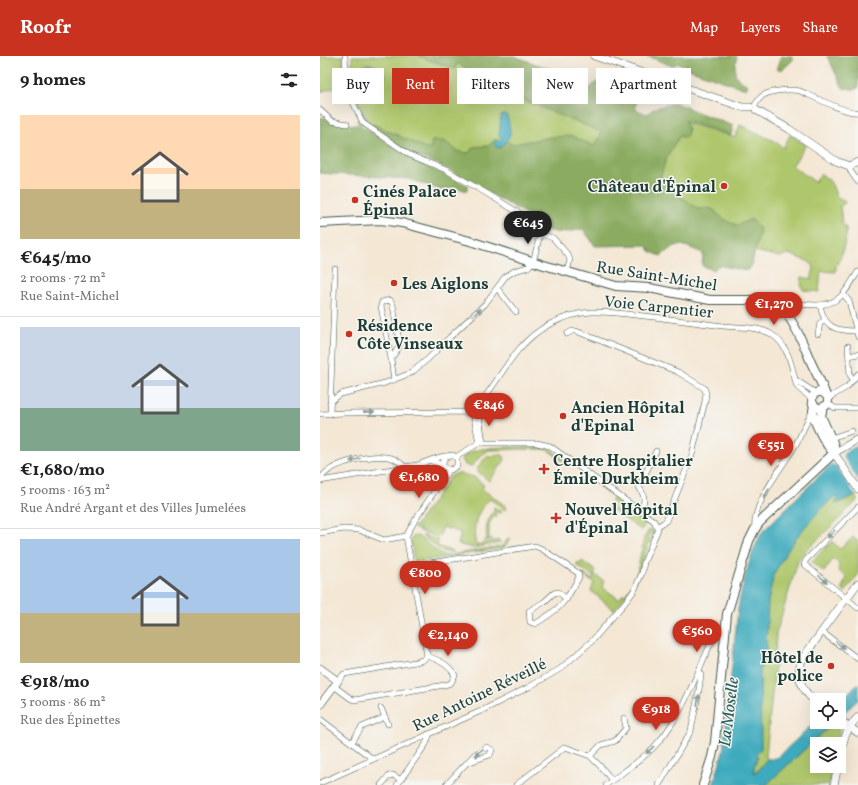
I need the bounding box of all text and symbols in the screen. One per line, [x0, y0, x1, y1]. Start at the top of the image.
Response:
text: Roofr [20, 15, 71, 41]
text: Map [690, 19, 718, 38]
text: Layers [740, 19, 780, 38]
text: Share [802, 19, 838, 38]
chip: Buy [332, 68, 384, 104]
chip: Rent [392, 68, 449, 104]
chip: Filters [457, 68, 524, 104]
chip: New [532, 68, 588, 104]
chip: Apartment [596, 68, 691, 104]
text: 9 homes [20, 69, 86, 92]
icon: filters [278, 69, 300, 91]
icon: home [124, 141, 196, 213]
place label: Château d'Épinal [588, 177, 717, 199]
marker: Château d'Épinal [719, 181, 729, 191]
place label: Cinés Palace Épinal [363, 182, 457, 222]
marker: Cinés Palace Épinal [350, 195, 360, 205]
pin: €645 [504, 211, 552, 245]
text: €645 [513, 215, 543, 233]
text: €645/mo [20, 247, 91, 270]
street label: Rue Saint-Michel [595, 257, 719, 297]
text: 2 rooms · 72 m² [20, 270, 106, 288]
place label: Les Aiglons [402, 274, 489, 296]
marker: Les Aiglons [389, 278, 399, 288]
text: Rue Saint-Michel [20, 288, 119, 306]
street label: Voie Carpentier [603, 291, 715, 325]
pin: €1,270 [741, 292, 807, 326]
text: €1,270 [755, 296, 793, 314]
one-way arrow [472, 307, 482, 317]
place label: Résidence Côte Vinseaux [357, 316, 463, 356]
marker: Résidence Côte Vinseaux [344, 329, 354, 339]
icon: home [124, 353, 196, 425]
pin: €846 [465, 393, 513, 427]
text: €846 [473, 397, 505, 415]
place label: Ancien Hôpital d'Epinal [571, 398, 685, 438]
one-way arrow [363, 409, 375, 416]
marker: Ancien Hôpital d'Epinal [558, 411, 568, 421]
pin: €551 [747, 433, 795, 467]
text: €551 [757, 437, 785, 455]
place label: Centre Hospitalier Émile Durkheim [553, 451, 693, 491]
one-way arrow [349, 457, 361, 463]
text: €1,680/mo [20, 459, 105, 482]
marker: Centre Hospitalier Émile Durkheim [538, 463, 550, 475]
pin: €1,680 [386, 465, 452, 499]
text: €1,680 [399, 469, 439, 487]
text: 5 rooms · 163 m² [20, 482, 110, 500]
one-way arrow [762, 488, 769, 500]
text: Rue André Argant et des Villes Jumelées [20, 500, 246, 518]
place label: Nouvel Hôpital d'Épinal [565, 500, 678, 540]
marker: Nouvel Hôpital d'Épinal [550, 512, 562, 524]
one-way arrow [826, 529, 836, 539]
pin: €800 [401, 561, 449, 595]
icon: home [124, 565, 196, 637]
text: €800 [409, 565, 441, 583]
one-way arrow [817, 575, 828, 583]
pin: €560 [673, 619, 721, 653]
pin: €2,140 [415, 623, 481, 657]
text: €560 [682, 623, 712, 641]
text: €2,140 [428, 627, 468, 645]
one-way arrow [835, 641, 846, 649]
place label: Hôtel de police [761, 648, 823, 688]
street label: Rue Antoine Réveillé [409, 654, 551, 738]
marker: Hôtel de police [826, 661, 836, 671]
text: €918/mo [20, 671, 89, 694]
water label: La Moselle [714, 675, 745, 748]
map controls [810, 693, 846, 773]
button: locate [810, 693, 846, 729]
text: 3 rooms · 86 m² [20, 694, 105, 712]
one-way arrow [695, 694, 701, 706]
pin: €918 [632, 697, 680, 731]
text: €918 [641, 701, 671, 719]
text: Rue des Épinettes [20, 712, 120, 730]
button: layers [810, 737, 846, 773]
one-way arrow [644, 746, 655, 755]
one-way arrow [474, 747, 485, 756]

